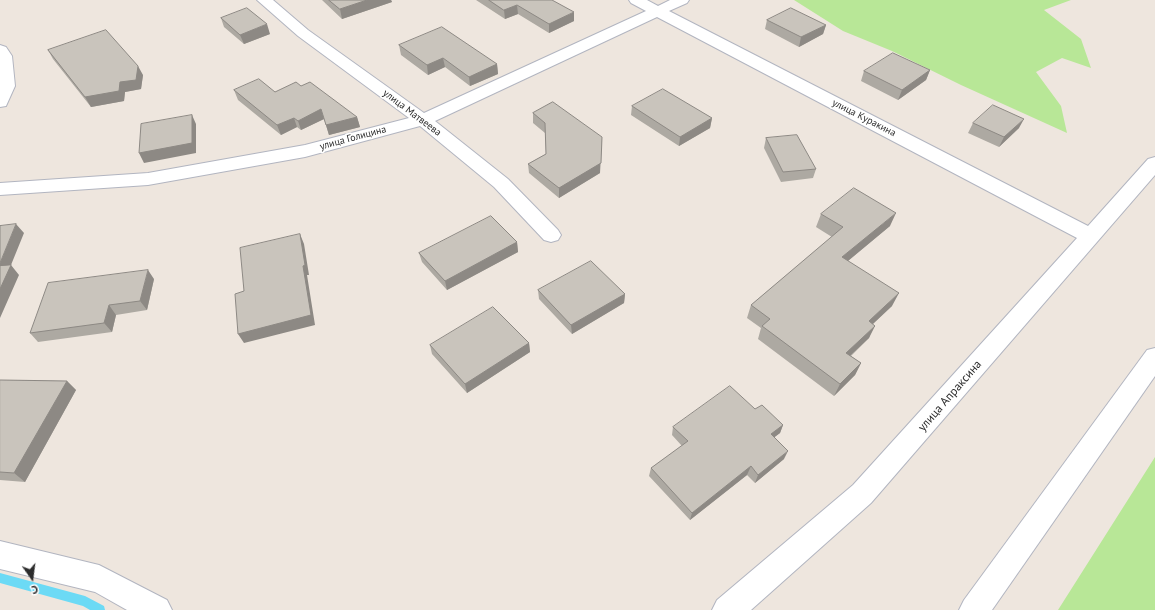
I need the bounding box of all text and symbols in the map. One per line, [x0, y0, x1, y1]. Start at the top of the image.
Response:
street label: улица Матвеева [380, 87, 444, 139]
street label: улица Куракина [830, 97, 898, 139]
street label: улица Голицина [318, 123, 388, 153]
street label: улица Апраксина [915, 357, 985, 435]
north arrow [12, 558, 52, 598]
text: С [30, 582, 40, 597]

